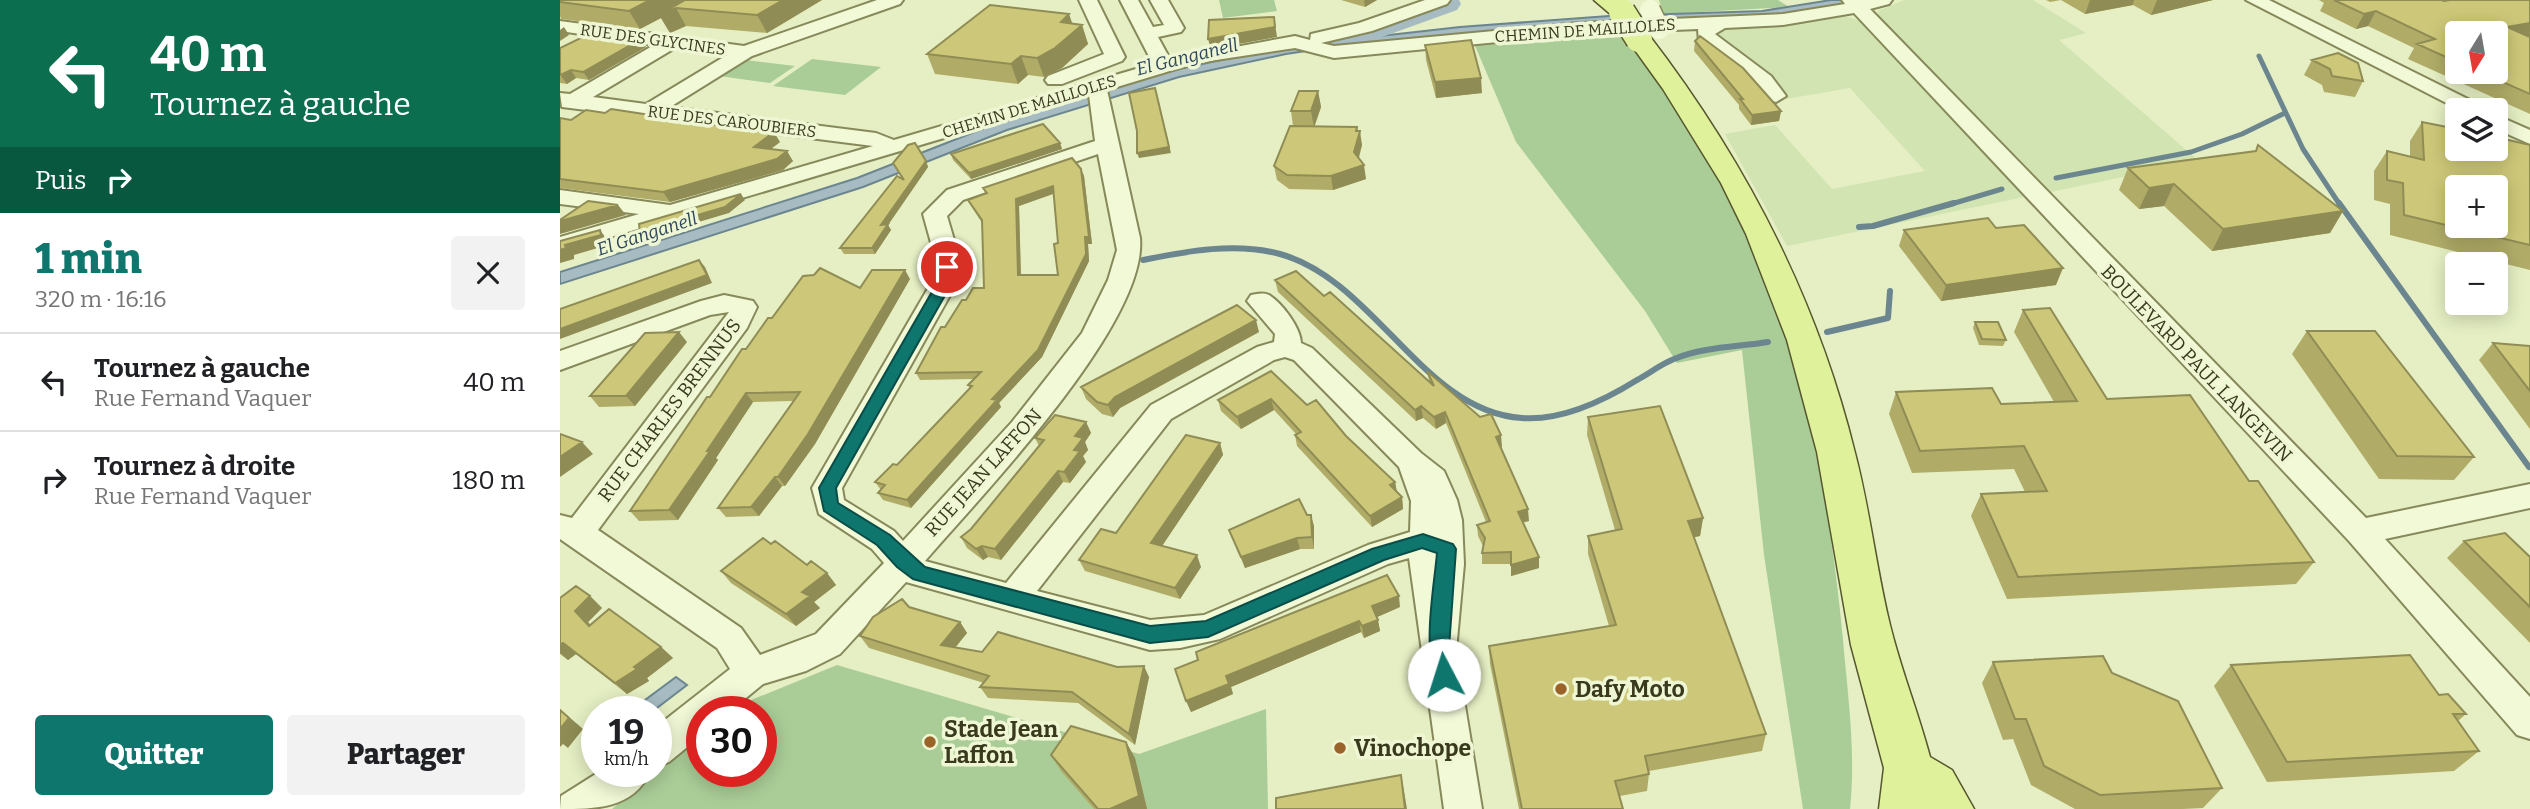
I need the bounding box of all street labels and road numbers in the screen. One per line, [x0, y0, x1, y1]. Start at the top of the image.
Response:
street label: CHEMIN DE MAILLOLES [1494, 15, 1676, 46]
street label: RUE DES GLYCINES [579, 20, 727, 59]
street label: CHEMIN DE MAILLOLES [940, 71, 1118, 142]
street label: RUE DES CAROUBIERS [647, 102, 817, 141]
street label: BOULEVARD PAUL LANGEVIN [2096, 260, 2297, 467]
street label: RUE CHARLES BRENNUS [593, 314, 746, 506]
street label: RUE JEAN LAFFON [920, 404, 1047, 541]

